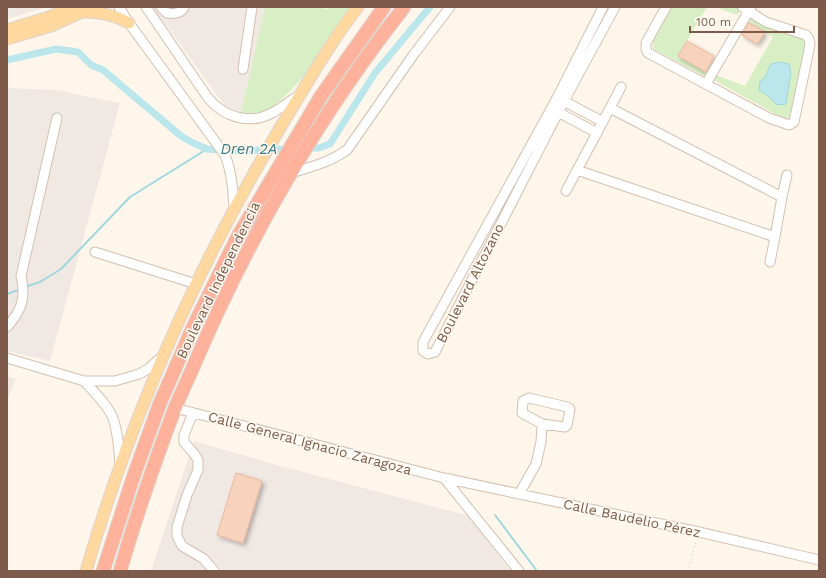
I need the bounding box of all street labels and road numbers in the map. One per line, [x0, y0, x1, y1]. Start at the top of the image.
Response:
street label: Boulevard Independencia [173, 199, 263, 361]
street label: Boulevard Altozano [433, 221, 507, 345]
street label: Calle General Ignacio Zaragoza [207, 408, 414, 478]
street label: Calle Baudelio Pérez [562, 496, 702, 540]

